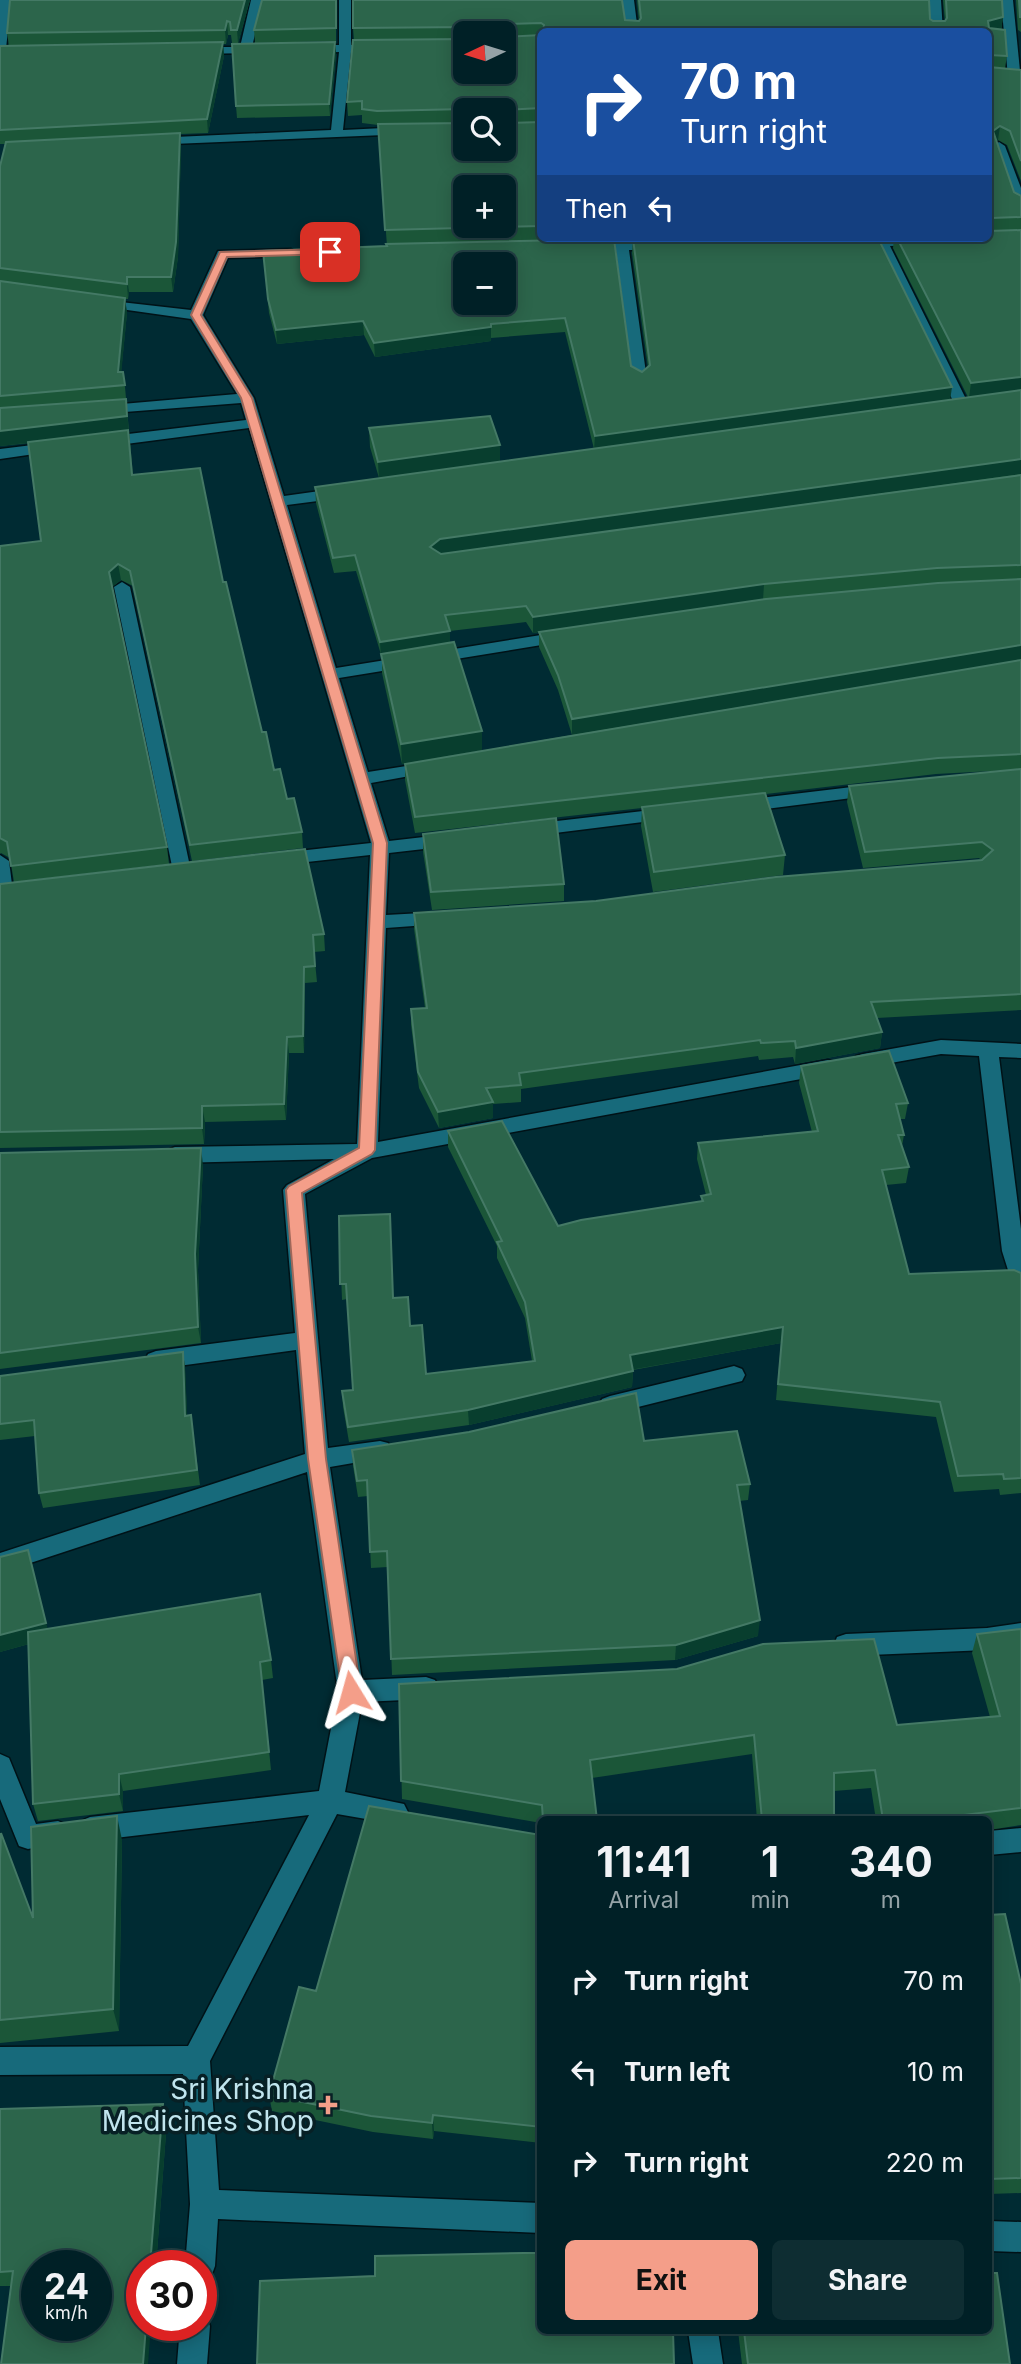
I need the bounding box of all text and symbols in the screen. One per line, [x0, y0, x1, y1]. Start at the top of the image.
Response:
north arrow [453, 21, 516, 84]
map controls [453, 21, 516, 315]
text: 70 m [680, 52, 797, 111]
icon: right [565, 56, 656, 147]
button: search [453, 98, 516, 161]
text: Turn right [680, 112, 827, 151]
button: + [453, 175, 516, 238]
icon: left [642, 189, 680, 227]
text: Then [565, 193, 628, 224]
pin [300, 222, 360, 282]
icon: arrive [311, 233, 349, 271]
button: − [453, 252, 516, 315]
position arrow [314, 1655, 388, 1729]
text: 11:41 [596, 1836, 691, 1887]
text: 1 [761, 1836, 779, 1887]
text: 340 [849, 1836, 933, 1887]
text: Arrival [608, 1886, 679, 1914]
text: min [751, 1886, 790, 1914]
text: m [881, 1886, 901, 1914]
icon: right [565, 1962, 603, 2000]
text: Turn right [624, 1965, 749, 1996]
text: 70 m [903, 1965, 964, 1996]
icon: left [565, 2053, 603, 2091]
text: Turn left [624, 2056, 730, 2087]
text: 10 m [907, 2056, 964, 2087]
place label: Sri Krishna Medicines Shop [102, 2072, 314, 2138]
marker: Sri Krishna Medicines Shop [320, 2097, 336, 2113]
icon: right [565, 2144, 603, 2182]
text: Turn right [624, 2147, 749, 2178]
text: 220 m [886, 2147, 964, 2178]
button: Exit [565, 2240, 758, 2320]
button: Share [772, 2240, 964, 2320]
speed limit sign: 30 [126, 2250, 217, 2341]
text: 24 [44, 2265, 89, 2307]
text: km/h [45, 2302, 88, 2323]

